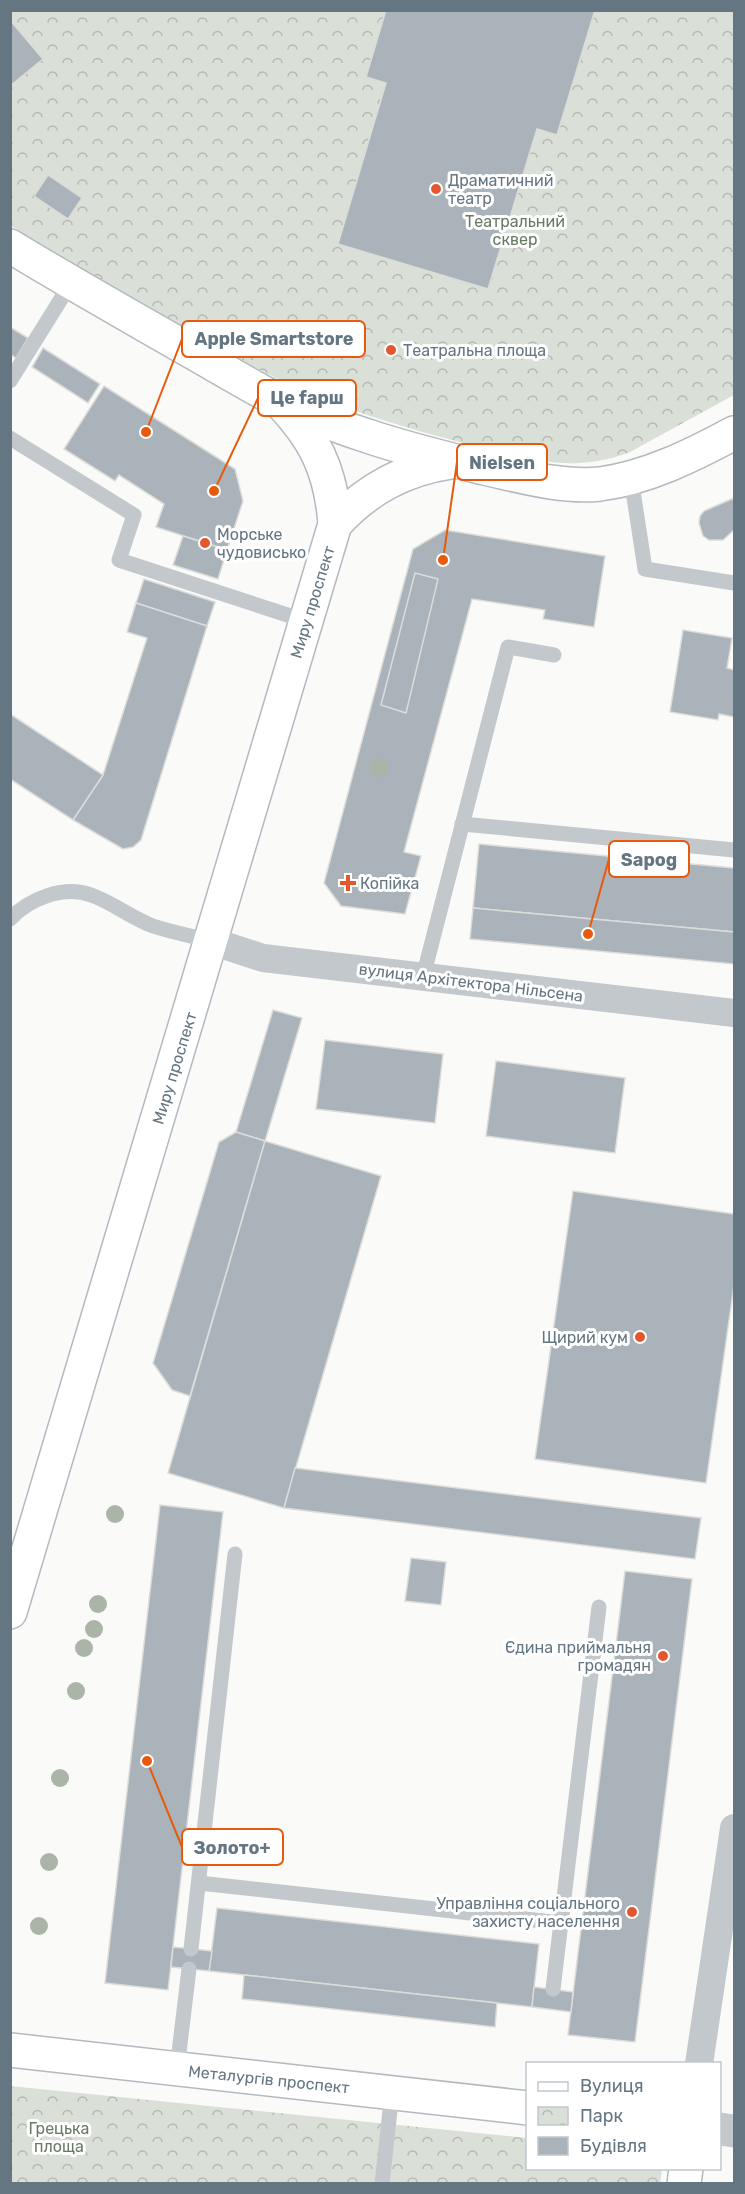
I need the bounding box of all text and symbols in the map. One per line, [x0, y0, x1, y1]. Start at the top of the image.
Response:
place label: Драматичний театр [448, 171, 553, 208]
marker: Драматичний театр [429, 182, 443, 196]
park label: Театральний сквер [465, 212, 565, 249]
callout: Apple Smartstore [182, 321, 365, 357]
text: Apple Smartstore [195, 328, 354, 350]
place label: Театральна площа [403, 341, 546, 360]
marker: Театральна площа [384, 343, 398, 357]
callout: Це fарш [258, 380, 356, 416]
text: Це fарш [270, 387, 344, 409]
callout: Nielsen [457, 444, 547, 480]
text: Nielsen [469, 452, 535, 474]
place label: Морське чудовисько [217, 525, 306, 562]
marker: Морське чудовисько [198, 536, 212, 550]
street label: Миру проспект [286, 544, 339, 661]
callout: Sapog [609, 841, 689, 877]
text: Sapog [621, 849, 677, 871]
place label: Копійка [360, 874, 419, 893]
marker: Копійка [341, 876, 355, 890]
street label: вулиця Архітектора Нільсена [358, 959, 584, 1006]
street label: Миру проспект [148, 1010, 201, 1127]
place label: Щирий кум [541, 1328, 628, 1347]
marker: Щирий кум [633, 1330, 647, 1344]
place label: Єдина приймальня громадян [505, 1638, 651, 1675]
marker: Єдина приймальня громадян [656, 1649, 670, 1663]
callout: Золото+ [182, 1829, 283, 1865]
text: Золото+ [194, 1837, 271, 1859]
place label: Управління соціального захисту населення [436, 1894, 620, 1931]
marker: Управління соціального захисту населення [625, 1905, 639, 1919]
street label: Металургів проспект [187, 2062, 351, 2097]
legend [526, 2062, 721, 2170]
text: Вулиця [580, 2075, 644, 2097]
text: Парк [580, 2105, 624, 2127]
park label: Грецька площа [29, 2119, 89, 2156]
text: Будівля [580, 2135, 647, 2157]

